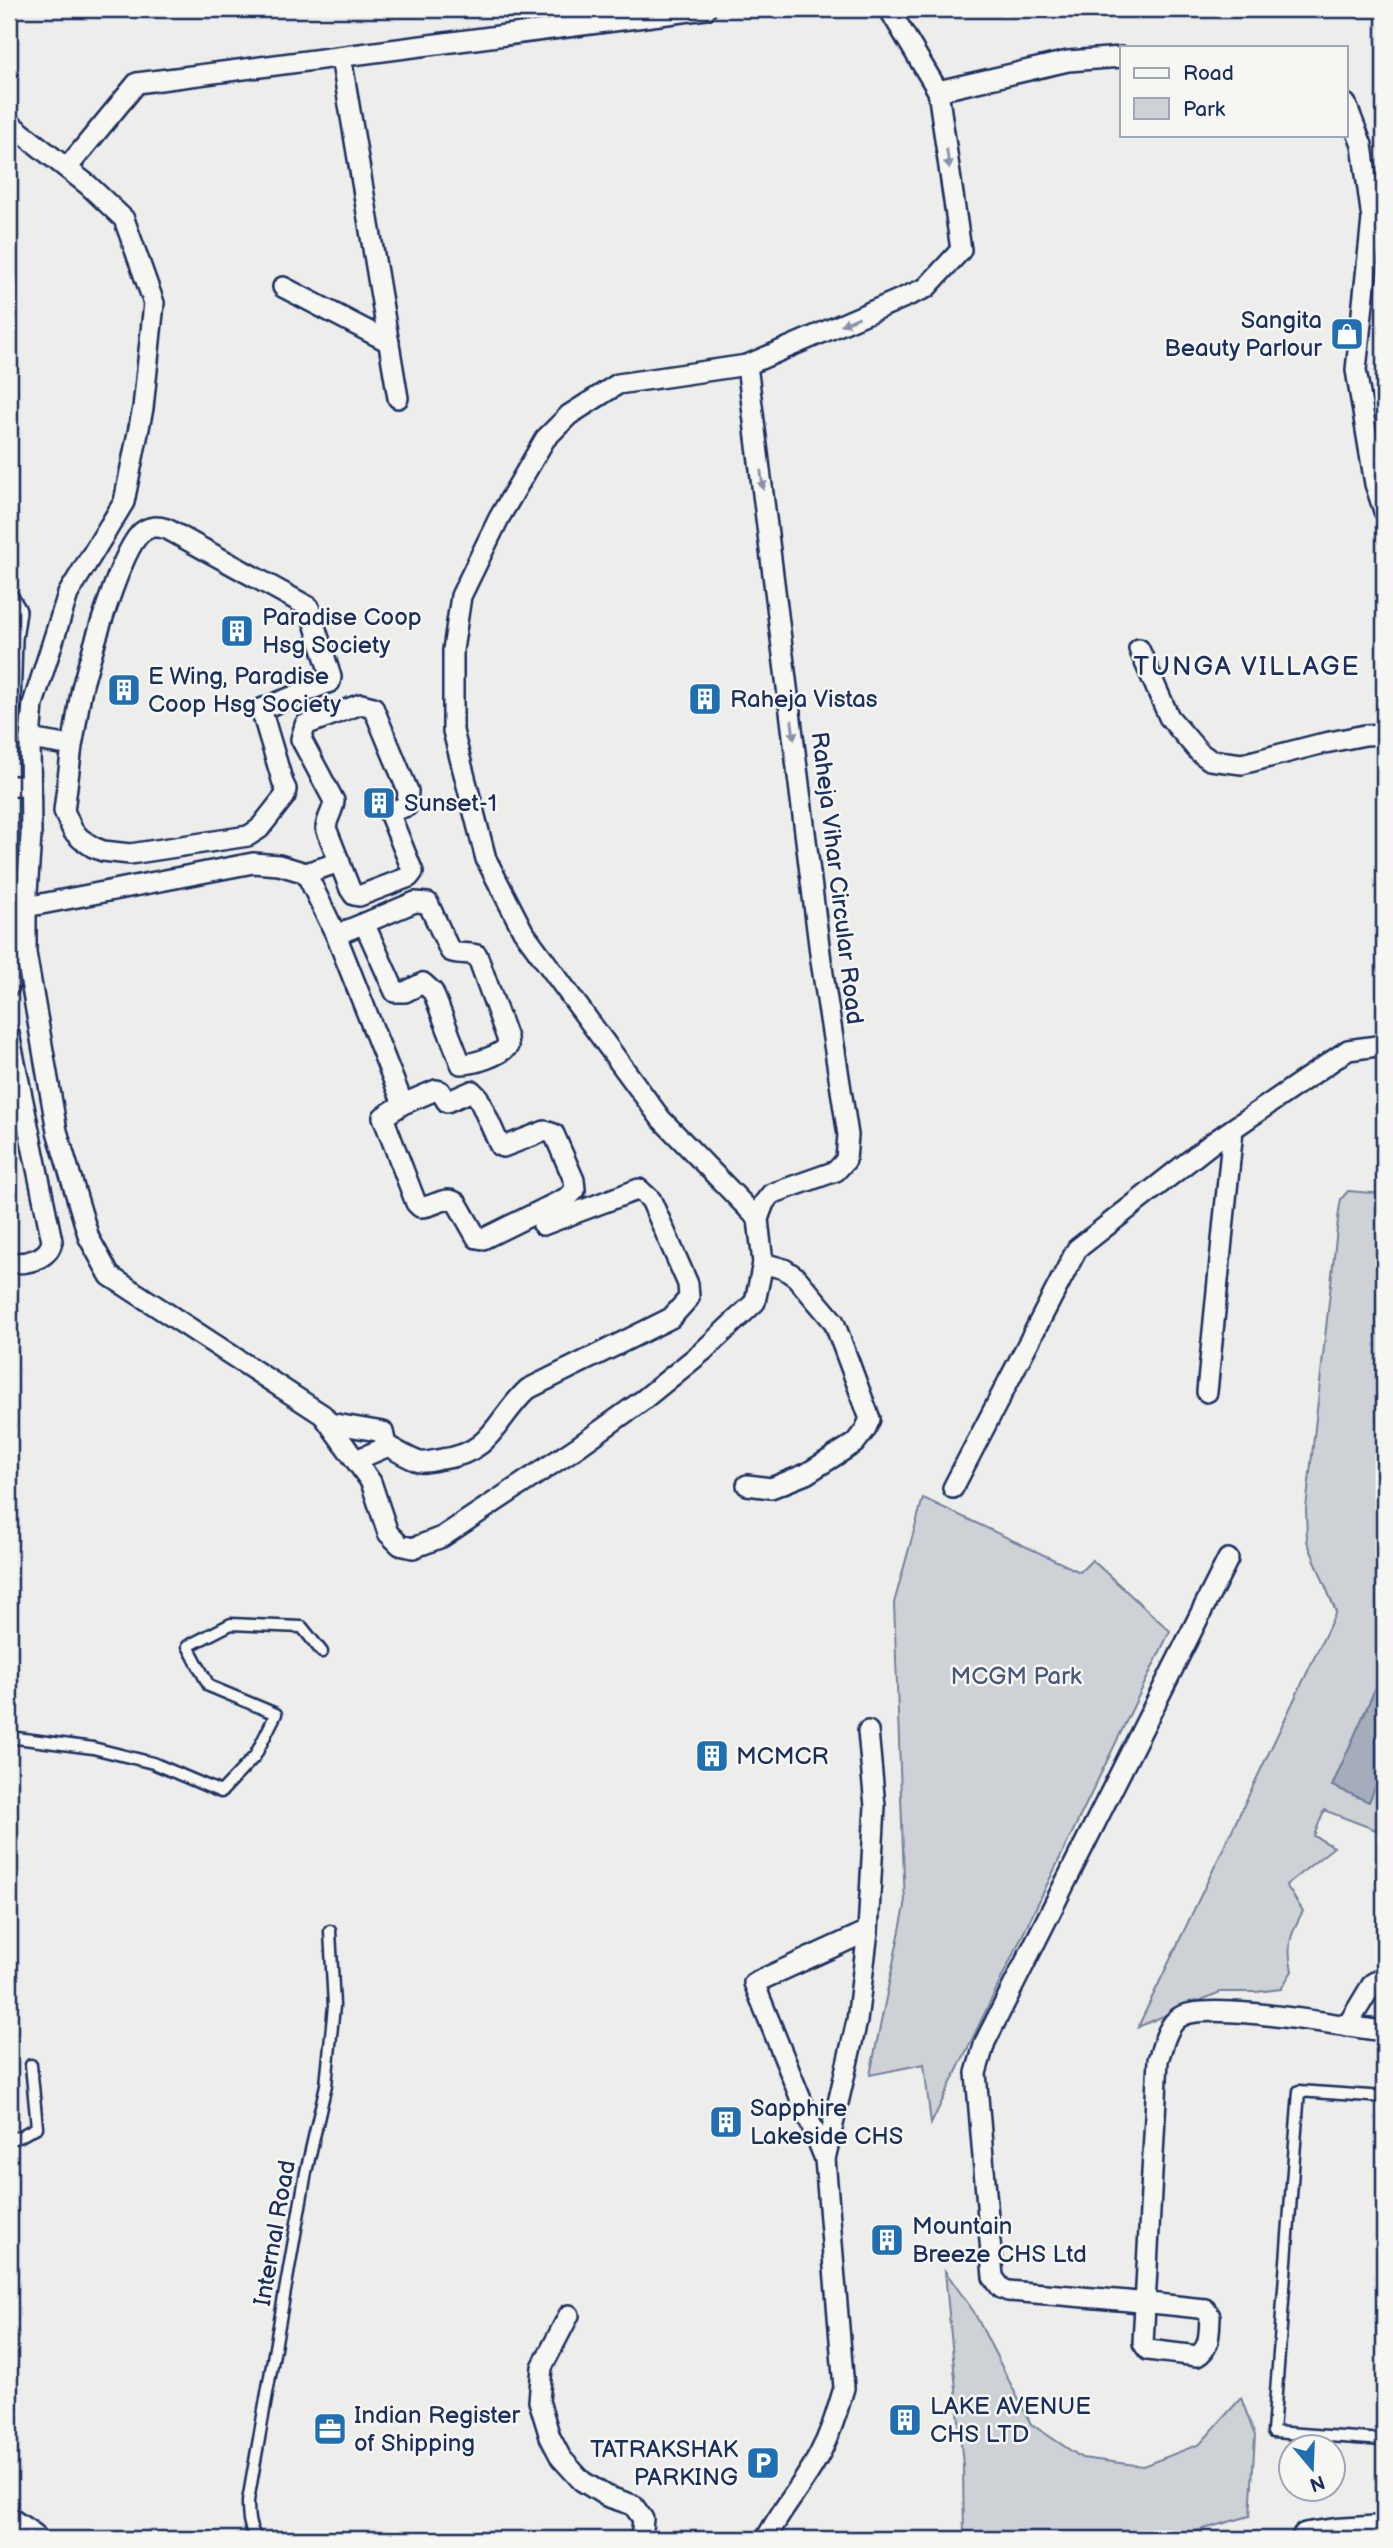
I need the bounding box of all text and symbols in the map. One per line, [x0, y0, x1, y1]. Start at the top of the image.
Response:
legend [1120, 46, 1348, 136]
text: Road [1183, 61, 1234, 86]
text: Park [1183, 97, 1226, 122]
one-way arrow [943, 148, 954, 170]
place label: Sangita Beauty Parlour [1164, 306, 1322, 363]
shop icon: Sangita Beauty Parlour [1328, 315, 1366, 353]
one-way arrow [839, 316, 860, 327]
one-way arrow [756, 469, 767, 491]
place label: Paradise Coop Hsg Society [262, 603, 422, 660]
building icon: Paradise Coop Hsg Society [218, 612, 256, 650]
district label: TUNGA VILLAGE [1133, 652, 1361, 683]
place label: E Wing, Paradise Coop Hsg Society [148, 662, 341, 719]
building icon: E Wing, Paradise Coop Hsg Society [105, 671, 143, 709]
building icon: Raheja Vistas [686, 680, 724, 718]
place label: Raheja Vistas [730, 685, 878, 714]
one-way arrow [787, 719, 798, 741]
street label: Raheja Vihar Circular Road [805, 730, 869, 1026]
building icon: Sunset-1 [360, 784, 398, 822]
place label: Sunset-1 [404, 789, 497, 818]
park label: MCGM Park [950, 1662, 1082, 1691]
building icon: MCMCR [693, 1737, 731, 1775]
place label: MCMCR [736, 1742, 829, 1771]
place label: Sapphire Lakeside CHS [750, 2094, 903, 2151]
building icon: Sapphire Lakeside CHS [707, 2103, 745, 2141]
street label: Internal Road [248, 2158, 302, 2308]
place label: Mountain Breeze CHS Ltd [912, 2212, 1087, 2269]
building icon: Mountain Breeze CHS Ltd [868, 2221, 906, 2259]
place label: LAKE AVENUE CHS LTD [930, 2392, 1091, 2449]
place label: Indian Register of Shipping [354, 2401, 520, 2458]
building icon: LAKE AVENUE CHS LTD [886, 2401, 924, 2439]
office icon: Indian Register of Shipping [311, 2410, 349, 2448]
north arrow [1278, 2432, 1348, 2502]
place label: TATRAKSHAK PARKING [590, 2435, 739, 2492]
parking icon: TATRAKSHAK PARKING [744, 2444, 782, 2482]
text: N [1307, 2469, 1328, 2496]

